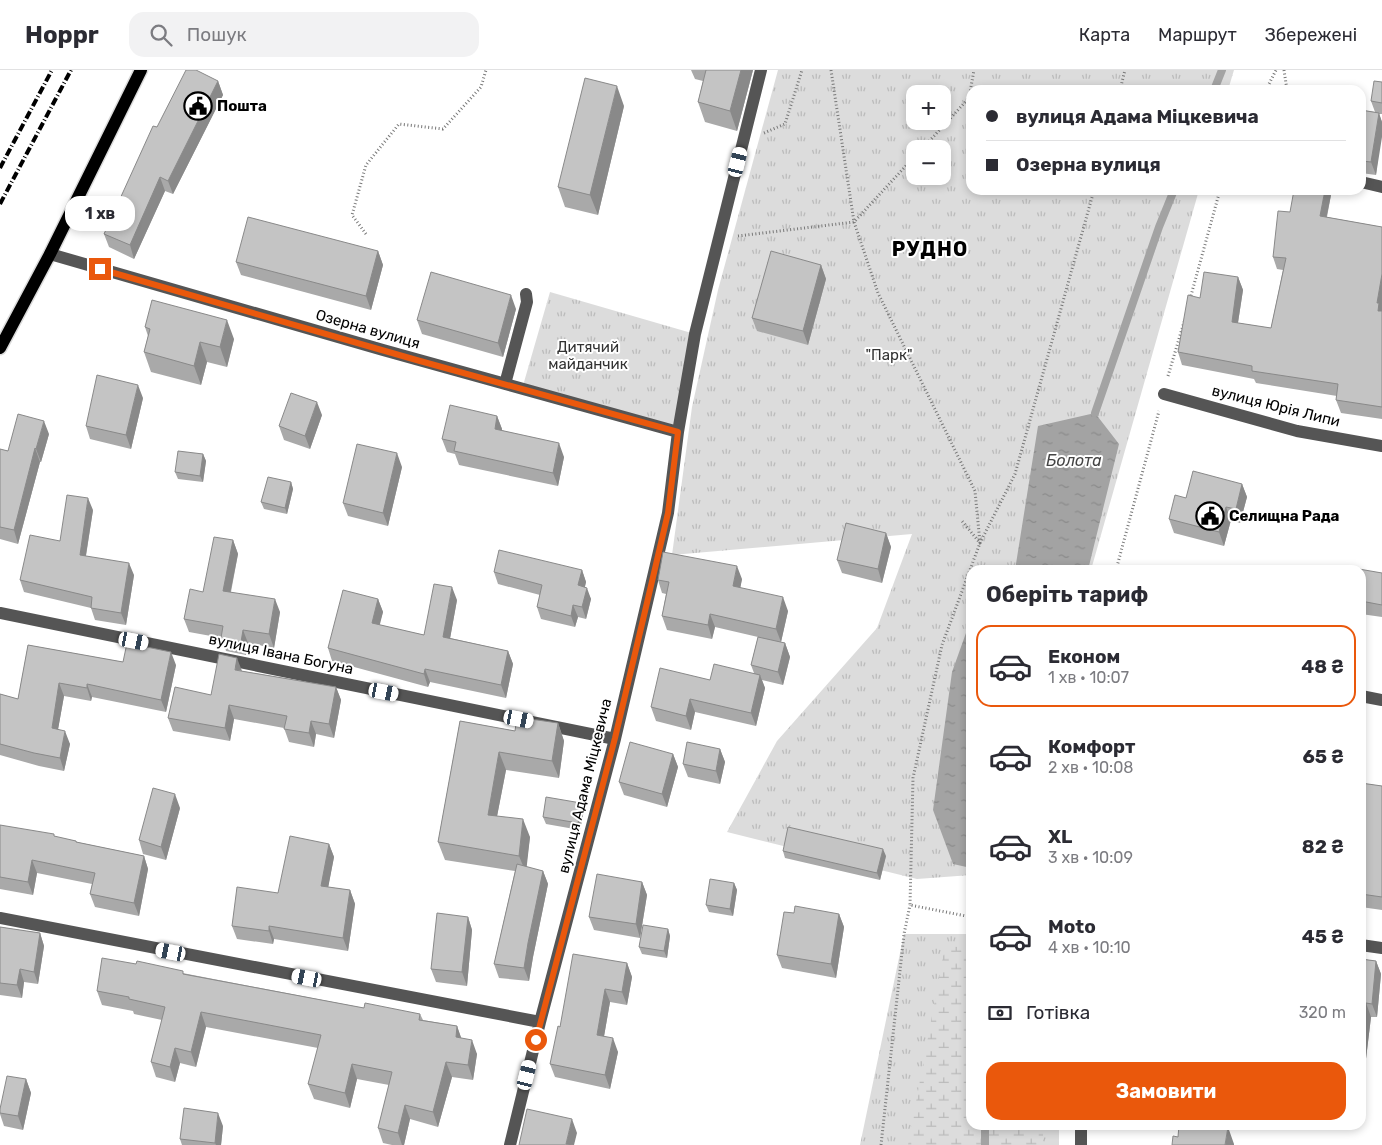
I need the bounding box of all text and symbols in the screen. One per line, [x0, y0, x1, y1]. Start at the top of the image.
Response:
search box [129, 12, 479, 57]
text: Hoppr [25, 21, 99, 49]
icon: search [147, 21, 175, 49]
text: Пошук [187, 23, 247, 46]
text: Карта [1079, 24, 1130, 46]
text: Маршрут [1158, 24, 1237, 46]
text: Збережені [1265, 24, 1357, 46]
map controls [906, 85, 951, 185]
button: + [906, 85, 951, 130]
public building icon: Пошта [183, 91, 213, 121]
place label: Пошта [217, 97, 267, 115]
text: вулиця Адама Міцкевича [1016, 105, 1259, 128]
button: − [906, 140, 951, 185]
car [727, 146, 748, 178]
text: Озерна вулиця [1016, 153, 1161, 176]
callout: 1 хв [65, 196, 135, 232]
text: 1 хв [85, 204, 115, 223]
district label: РУДНО [892, 237, 968, 261]
route end [89, 258, 111, 280]
street label: Озерна вулиця [314, 306, 422, 352]
park label: Дитячий майданчик [548, 338, 628, 373]
park label: "Парк" [865, 346, 913, 364]
street label: вулиця Юрія Липи [1210, 381, 1342, 431]
water label: Болота [1046, 451, 1102, 470]
public building icon: Селищна Рада [1195, 501, 1225, 531]
place label: Селищна Рада [1229, 507, 1340, 525]
text: Оберіть тариф [986, 581, 1148, 608]
street label: вулиця Івана Богуна [207, 630, 355, 678]
car [117, 631, 150, 651]
icon: car [988, 644, 1033, 689]
text: Економ [1048, 645, 1120, 668]
text: 48 ₴ [1301, 655, 1344, 678]
text: 1 хв · 10:07 [1048, 668, 1129, 687]
car [367, 682, 400, 702]
street label: вулиця Адама Міцкевича [555, 697, 615, 875]
car [502, 709, 535, 729]
icon: car [988, 734, 1033, 779]
text: Комфорт [1048, 735, 1135, 758]
text: 65 ₴ [1302, 745, 1344, 768]
text: 2 хв · 10:08 [1048, 758, 1133, 777]
icon: car [988, 824, 1033, 869]
text: XL [1048, 825, 1072, 848]
text: 82 ₴ [1302, 835, 1344, 858]
text: 3 хв · 10:09 [1048, 848, 1133, 867]
icon: car [988, 914, 1033, 959]
text: Moto [1048, 915, 1096, 938]
text: 45 ₴ [1302, 925, 1344, 948]
text: 4 хв · 10:10 [1048, 938, 1131, 957]
car [154, 942, 187, 962]
car [290, 968, 323, 988]
icon: cash [986, 999, 1014, 1027]
text: Готівка [1026, 1001, 1090, 1024]
text: 320 m [1299, 1003, 1346, 1022]
route start [525, 1029, 547, 1051]
car [516, 1059, 537, 1091]
button: Замовити [986, 1062, 1346, 1120]

